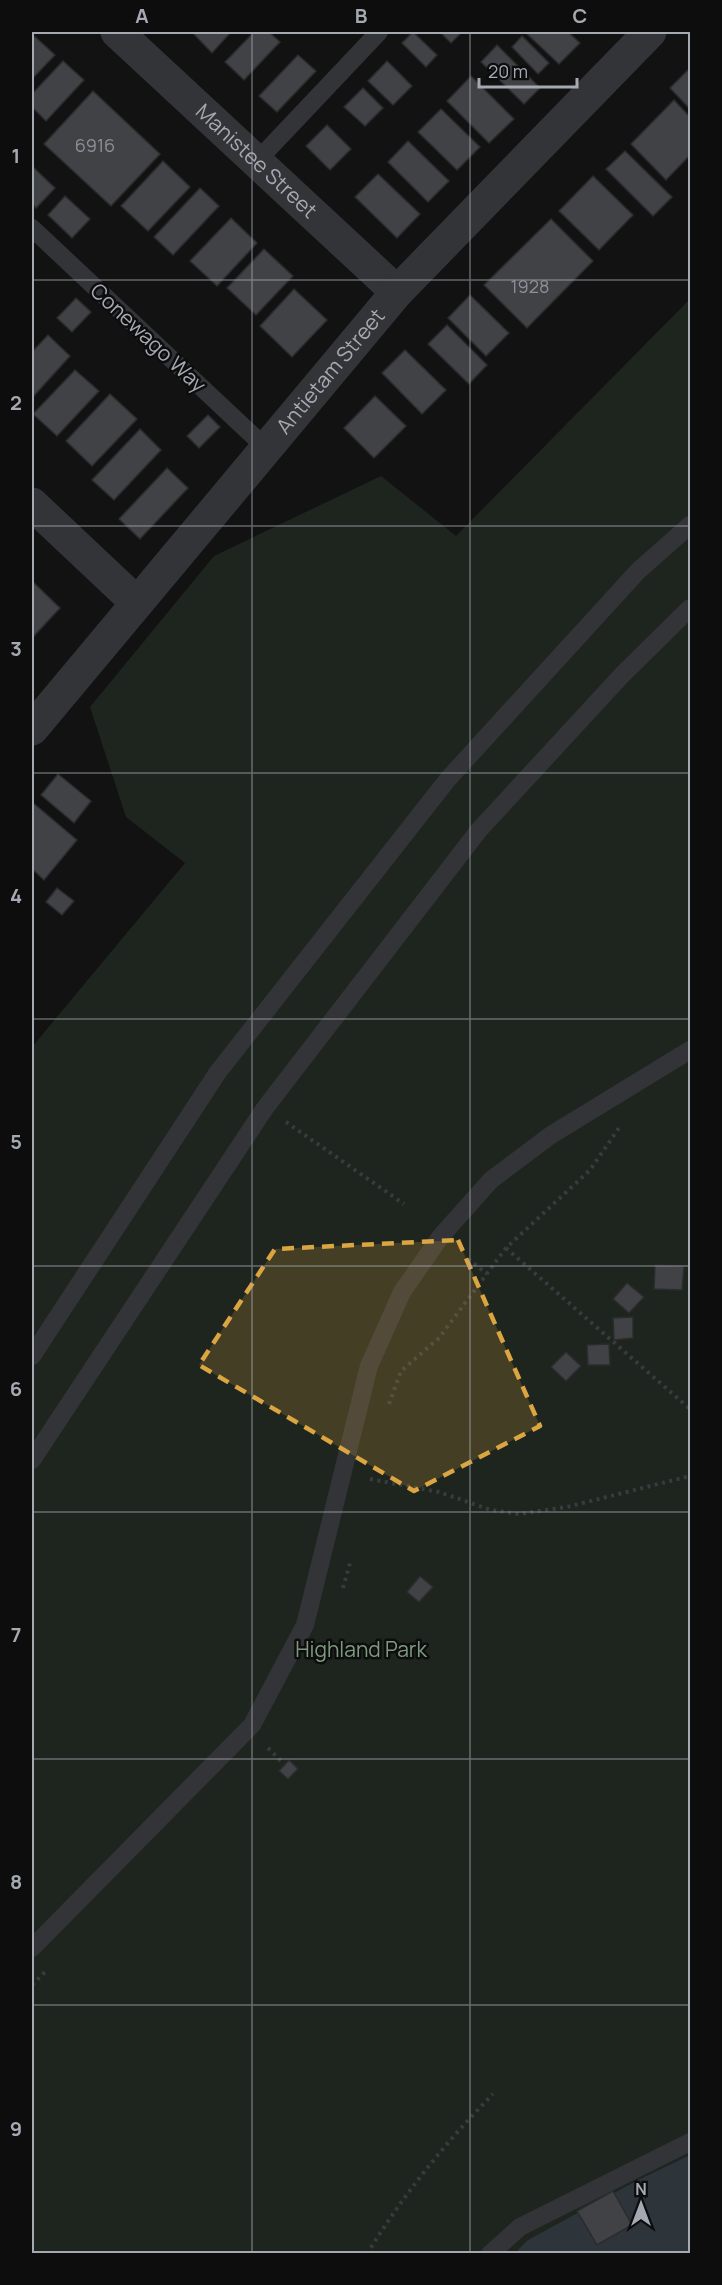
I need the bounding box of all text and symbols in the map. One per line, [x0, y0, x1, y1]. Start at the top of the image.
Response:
text: A [135, 2, 149, 29]
text: B [355, 2, 368, 29]
text: C [573, 2, 587, 29]
scale bar [479, 51, 576, 89]
text: 20 m [488, 59, 528, 83]
street label: Manistee Street [190, 97, 324, 224]
house number: 6916 [75, 133, 115, 157]
text: 1 [12, 142, 20, 169]
house number: 1928 [511, 274, 549, 298]
street label: Conewago Way [85, 276, 213, 398]
street label: Antietam Street [269, 302, 390, 439]
text: 2 [10, 389, 22, 416]
text: 3 [10, 635, 22, 662]
text: 4 [10, 882, 22, 909]
text: 5 [10, 1128, 22, 1155]
text: 6 [10, 1375, 22, 1402]
text: 7 [11, 1621, 21, 1648]
park label: Highland Park [295, 1635, 427, 1663]
text: 8 [10, 1868, 22, 1895]
text: 9 [10, 2115, 22, 2142]
north arrow [611, 2174, 671, 2234]
text: N [635, 2178, 647, 2200]

